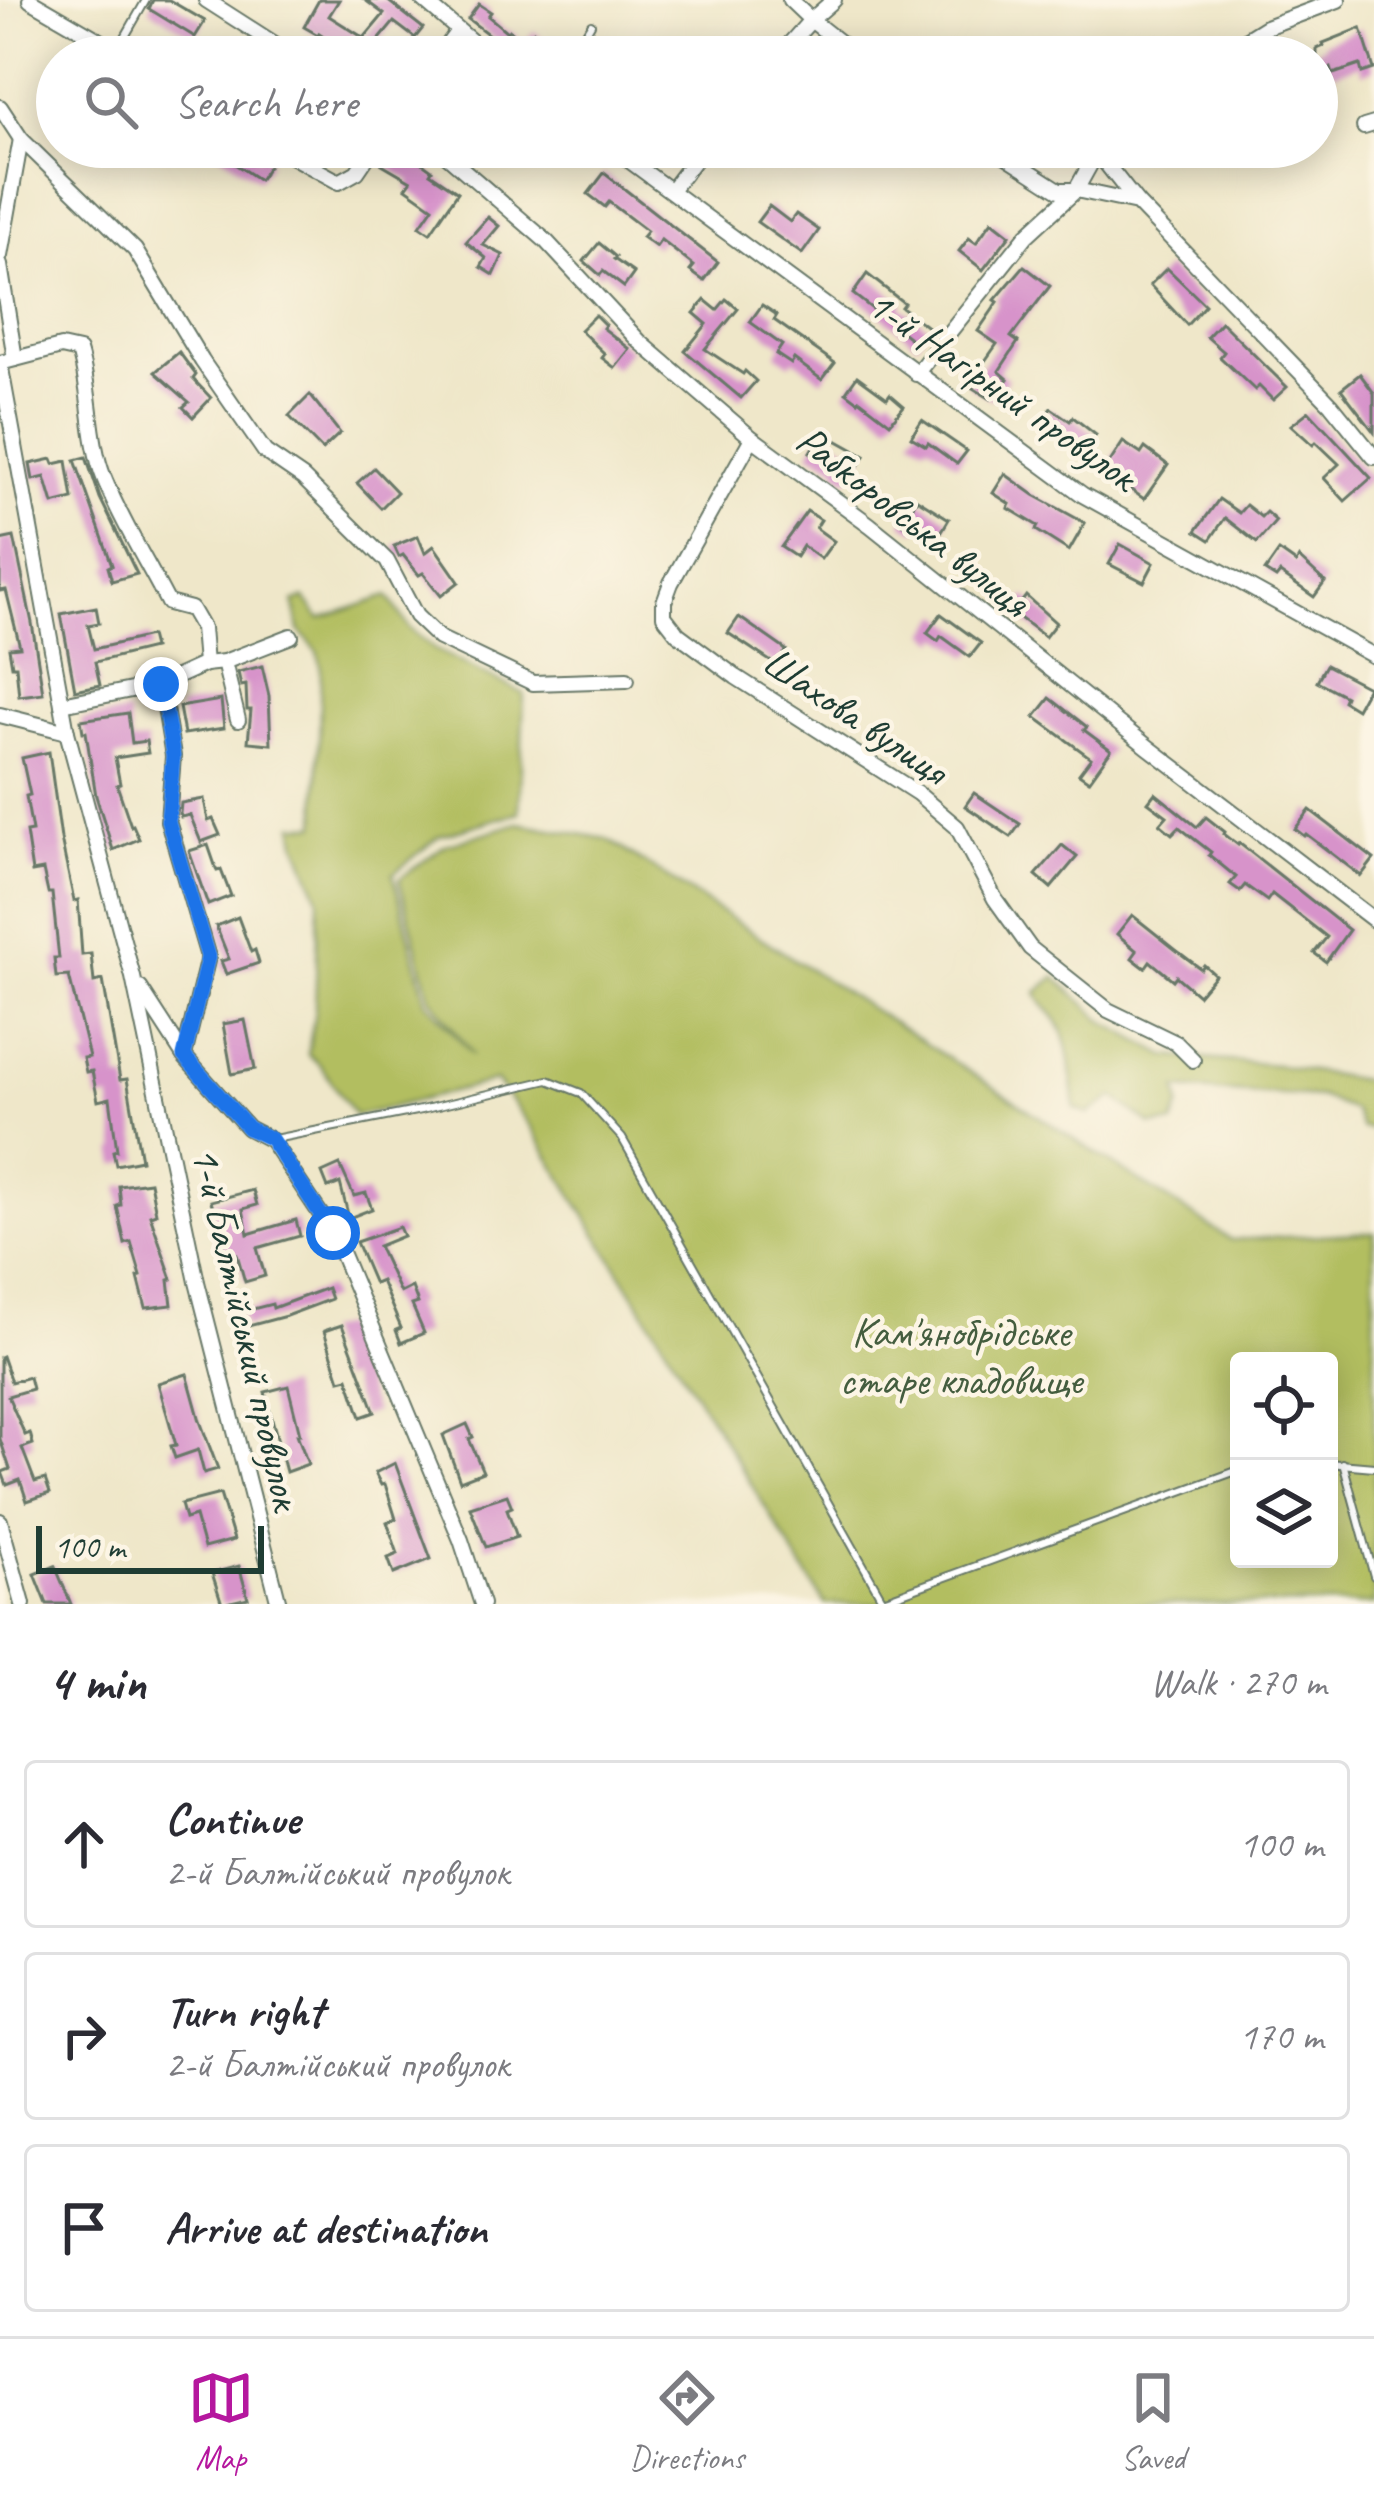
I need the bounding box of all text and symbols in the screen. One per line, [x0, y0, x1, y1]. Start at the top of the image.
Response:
search box [36, 36, 1338, 168]
icon: search [78, 69, 144, 135]
text: Search here [174, 74, 357, 131]
street label: 1-й Нагірний провулок [857, 277, 1150, 505]
street label: Рабкоровська вулиця [786, 413, 1042, 630]
street label: Шахова вулиця [752, 635, 960, 799]
route end [134, 657, 188, 711]
street label: 1-й Балтійський провулок [178, 1141, 314, 1518]
route start [306, 1206, 360, 1260]
park label: Кам'янобрідське старе кладовище [840, 1306, 1084, 1407]
map controls [1230, 1352, 1338, 1568]
button: locate [1230, 1352, 1338, 1460]
button: layers [1230, 1460, 1338, 1568]
scale bar [36, 1520, 264, 1573]
text: 100 m [54, 1526, 125, 1568]
text: 4 min [48, 1650, 146, 1714]
text: Walk · 270 m [1150, 1658, 1326, 1707]
text: Continue [165, 1791, 299, 1848]
icon: ahead [51, 1811, 117, 1877]
text: 100 m [1239, 1820, 1323, 1869]
text: 2-й Балтійський провулок [165, 1848, 509, 1897]
text: Turn right [165, 1983, 323, 2040]
icon: right [51, 2003, 117, 2069]
text: 170 m [1239, 2012, 1323, 2061]
text: 2-й Балтійський провулок [165, 2040, 509, 2089]
icon: arrive [51, 2195, 117, 2261]
text: Arrive at destination [165, 2200, 487, 2257]
tab: Map [188, 2365, 254, 2479]
tab: Directions [630, 2365, 744, 2479]
tab: Saved [1120, 2365, 1186, 2479]

